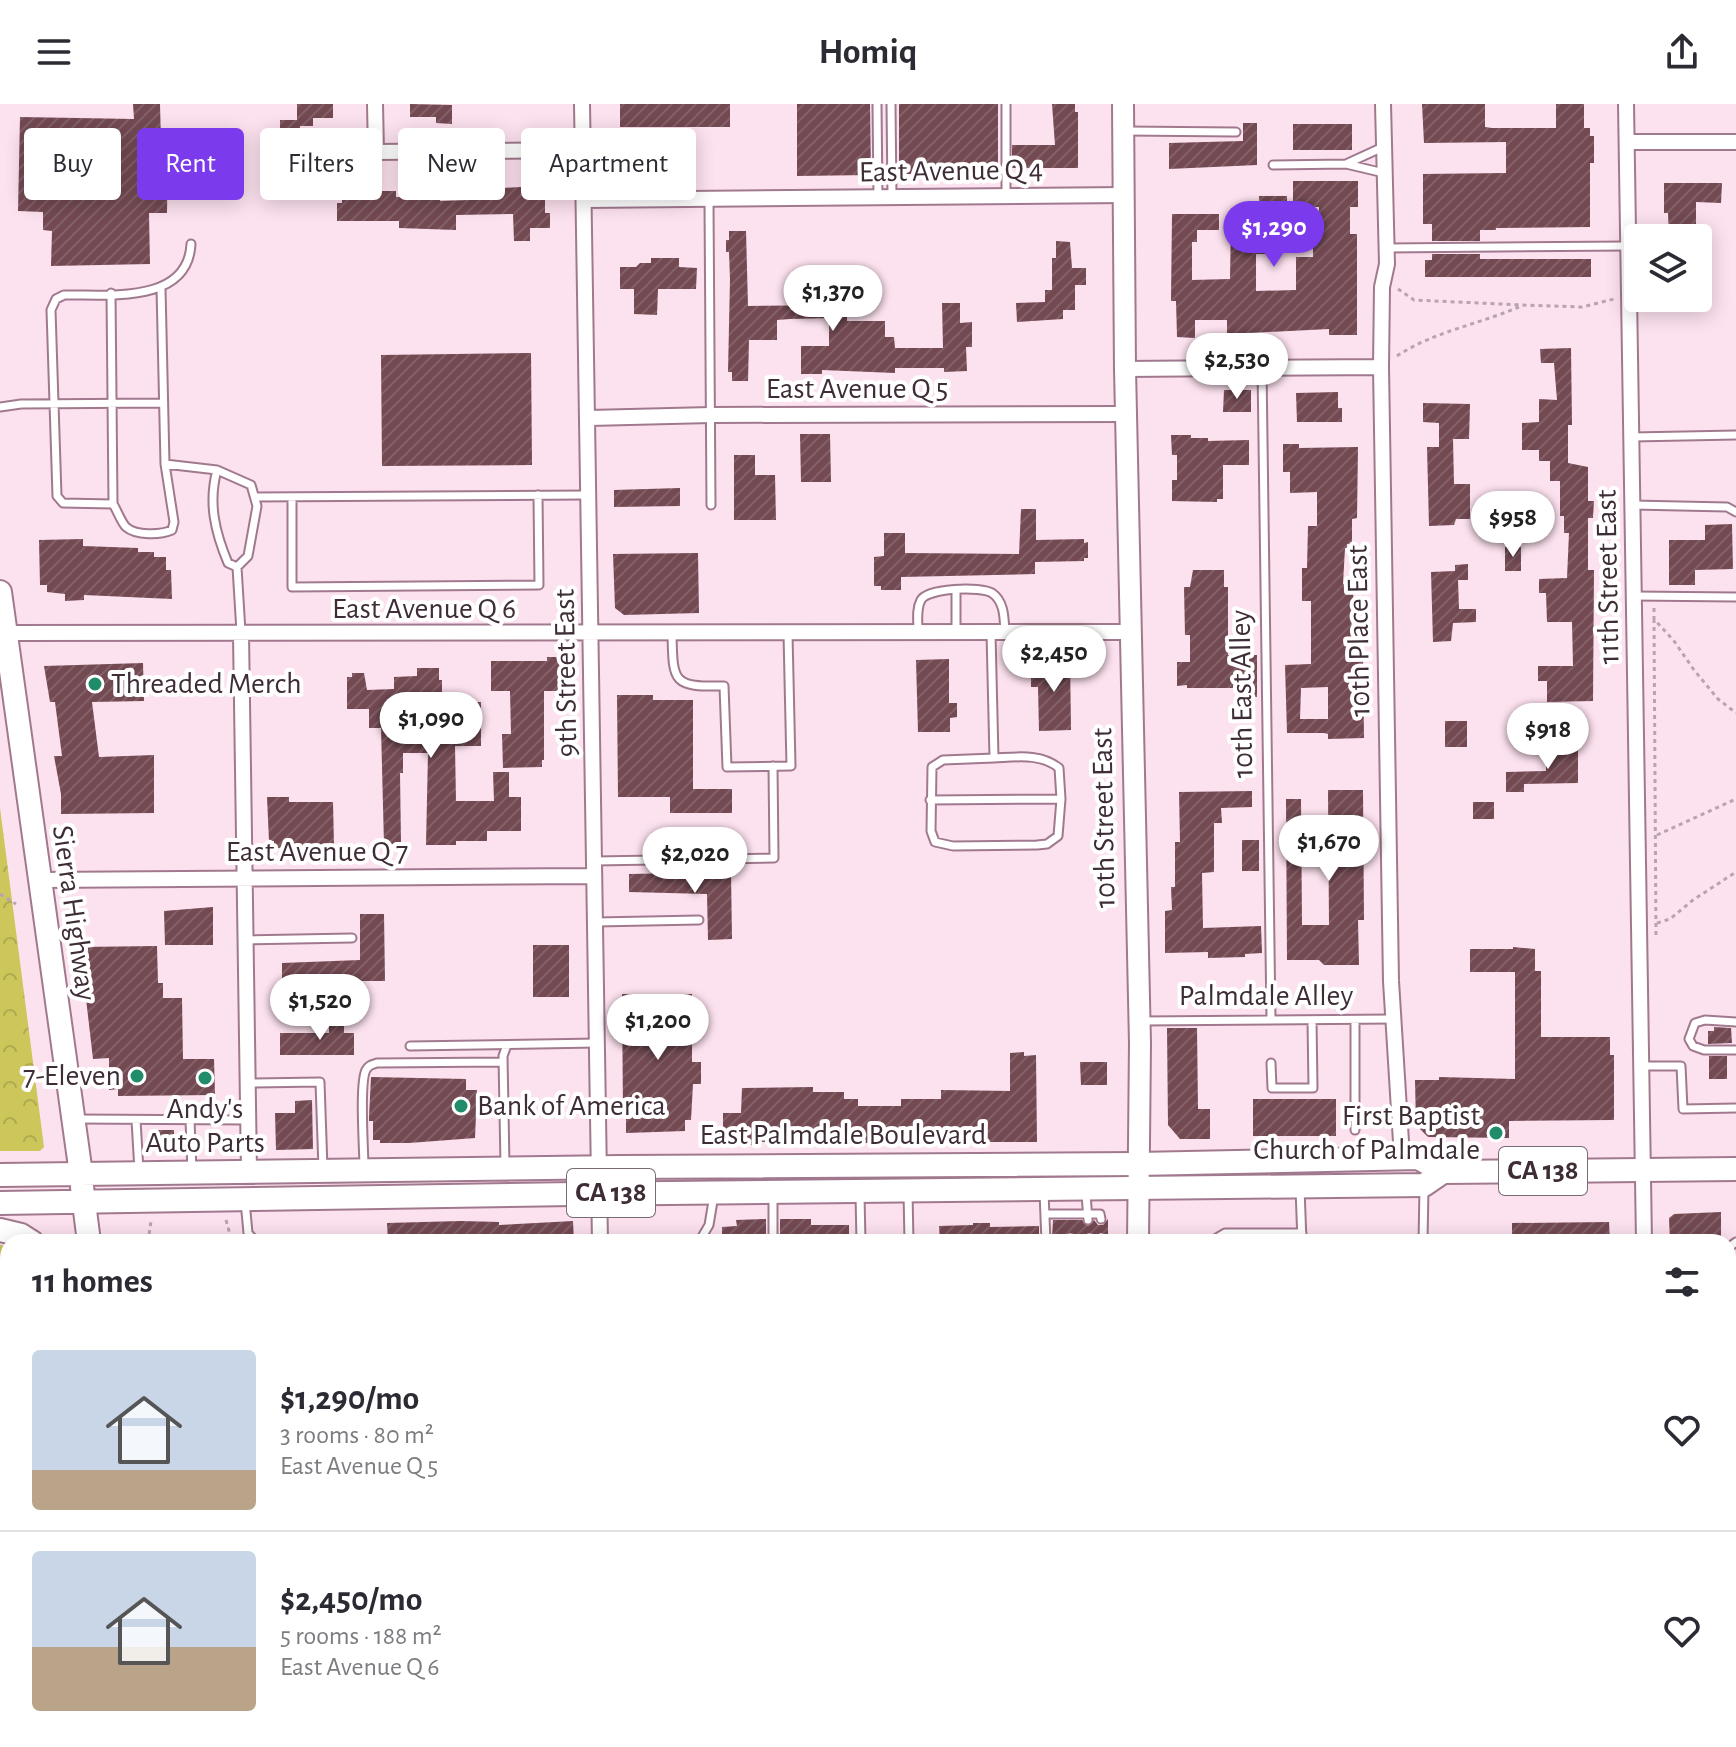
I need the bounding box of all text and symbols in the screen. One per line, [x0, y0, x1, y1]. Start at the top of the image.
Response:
icon: menu [32, 30, 76, 74]
icon: share [1660, 30, 1704, 74]
text: Homiq [818, 34, 918, 70]
chip: Buy [24, 128, 121, 200]
chip: Rent [137, 128, 244, 200]
chip: Filters [260, 128, 382, 200]
chip: New [398, 128, 505, 200]
chip: Apartment [521, 128, 696, 200]
street label: East Avenue Q 4 [859, 154, 1043, 188]
pin: $1,290 [1209, 201, 1339, 269]
text: $1,290 [1241, 214, 1307, 240]
map controls [1624, 224, 1712, 312]
button: layers [1624, 224, 1712, 312]
pin: $1,370 [768, 265, 898, 333]
text: $1,370 [802, 278, 865, 304]
pin: $2,530 [1172, 333, 1302, 401]
text: $2,530 [1204, 346, 1270, 372]
street label: East Avenue Q 5 [766, 374, 948, 404]
street label: 11th Street East [1591, 489, 1625, 665]
pin: $958 [1466, 491, 1560, 559]
text: $958 [1489, 504, 1537, 530]
street label: 10th Place East [1342, 544, 1375, 717]
street label: 9th Street East [550, 588, 582, 757]
street label: East Avenue Q 6 [332, 594, 516, 624]
street label: 10th East Alley [1226, 609, 1258, 778]
pin: $2,450 [989, 626, 1119, 694]
text: $2,450 [1020, 639, 1088, 665]
place label: Threaded Merch [111, 669, 302, 699]
marker: Threaded Merch [86, 675, 104, 693]
pin: $1,090 [366, 692, 496, 760]
pin: $918 [1501, 703, 1595, 771]
text: $1,090 [398, 705, 464, 731]
text: $918 [1525, 716, 1571, 742]
street label: 10th Street East [1087, 727, 1121, 908]
pin: $1,670 [1264, 815, 1394, 883]
street label: Sierra Highway [47, 823, 101, 1003]
pin: $2,020 [630, 827, 760, 895]
text: $1,670 [1297, 828, 1361, 854]
street label: East Avenue Q 7 [226, 837, 408, 867]
text: $2,020 [660, 840, 730, 866]
pin: $1,520 [255, 974, 385, 1042]
street label: Palmdale Alley [1179, 981, 1353, 1011]
text: $1,520 [288, 987, 352, 1013]
pin: $1,200 [593, 994, 723, 1062]
text: $1,200 [625, 1007, 691, 1033]
place label: 7-Eleven [23, 1061, 121, 1091]
marker: 7-Eleven [128, 1067, 146, 1085]
marker: Andy's Auto Parts [196, 1069, 214, 1087]
place label: Bank of America [477, 1091, 666, 1121]
place label: Andy's Auto Parts [145, 1094, 265, 1158]
marker: Bank of America [452, 1097, 470, 1115]
place label: First Baptist Church of Palmdale [1253, 1101, 1480, 1165]
street label: East Palmdale Boulevard [699, 1120, 987, 1150]
marker: First Baptist Church of Palmdale [1487, 1124, 1505, 1142]
road number: CA 138 [1499, 1147, 1587, 1195]
road number: CA 138 [567, 1169, 655, 1217]
icon: filters [1660, 1260, 1704, 1304]
text: 11 homes [32, 1265, 153, 1299]
icon: home [96, 1382, 192, 1478]
text: $1,290/mo [280, 1382, 419, 1416]
icon: heart [1660, 1408, 1704, 1452]
text: 3 rooms · 80 m² [280, 1422, 434, 1448]
text: East Avenue Q 5 [280, 1453, 438, 1479]
icon: home [96, 1583, 192, 1679]
text: $2,450/mo [280, 1583, 423, 1617]
icon: heart [1660, 1609, 1704, 1653]
text: 5 rooms · 188 m² [280, 1623, 442, 1649]
text: East Avenue Q 6 [280, 1654, 439, 1680]

